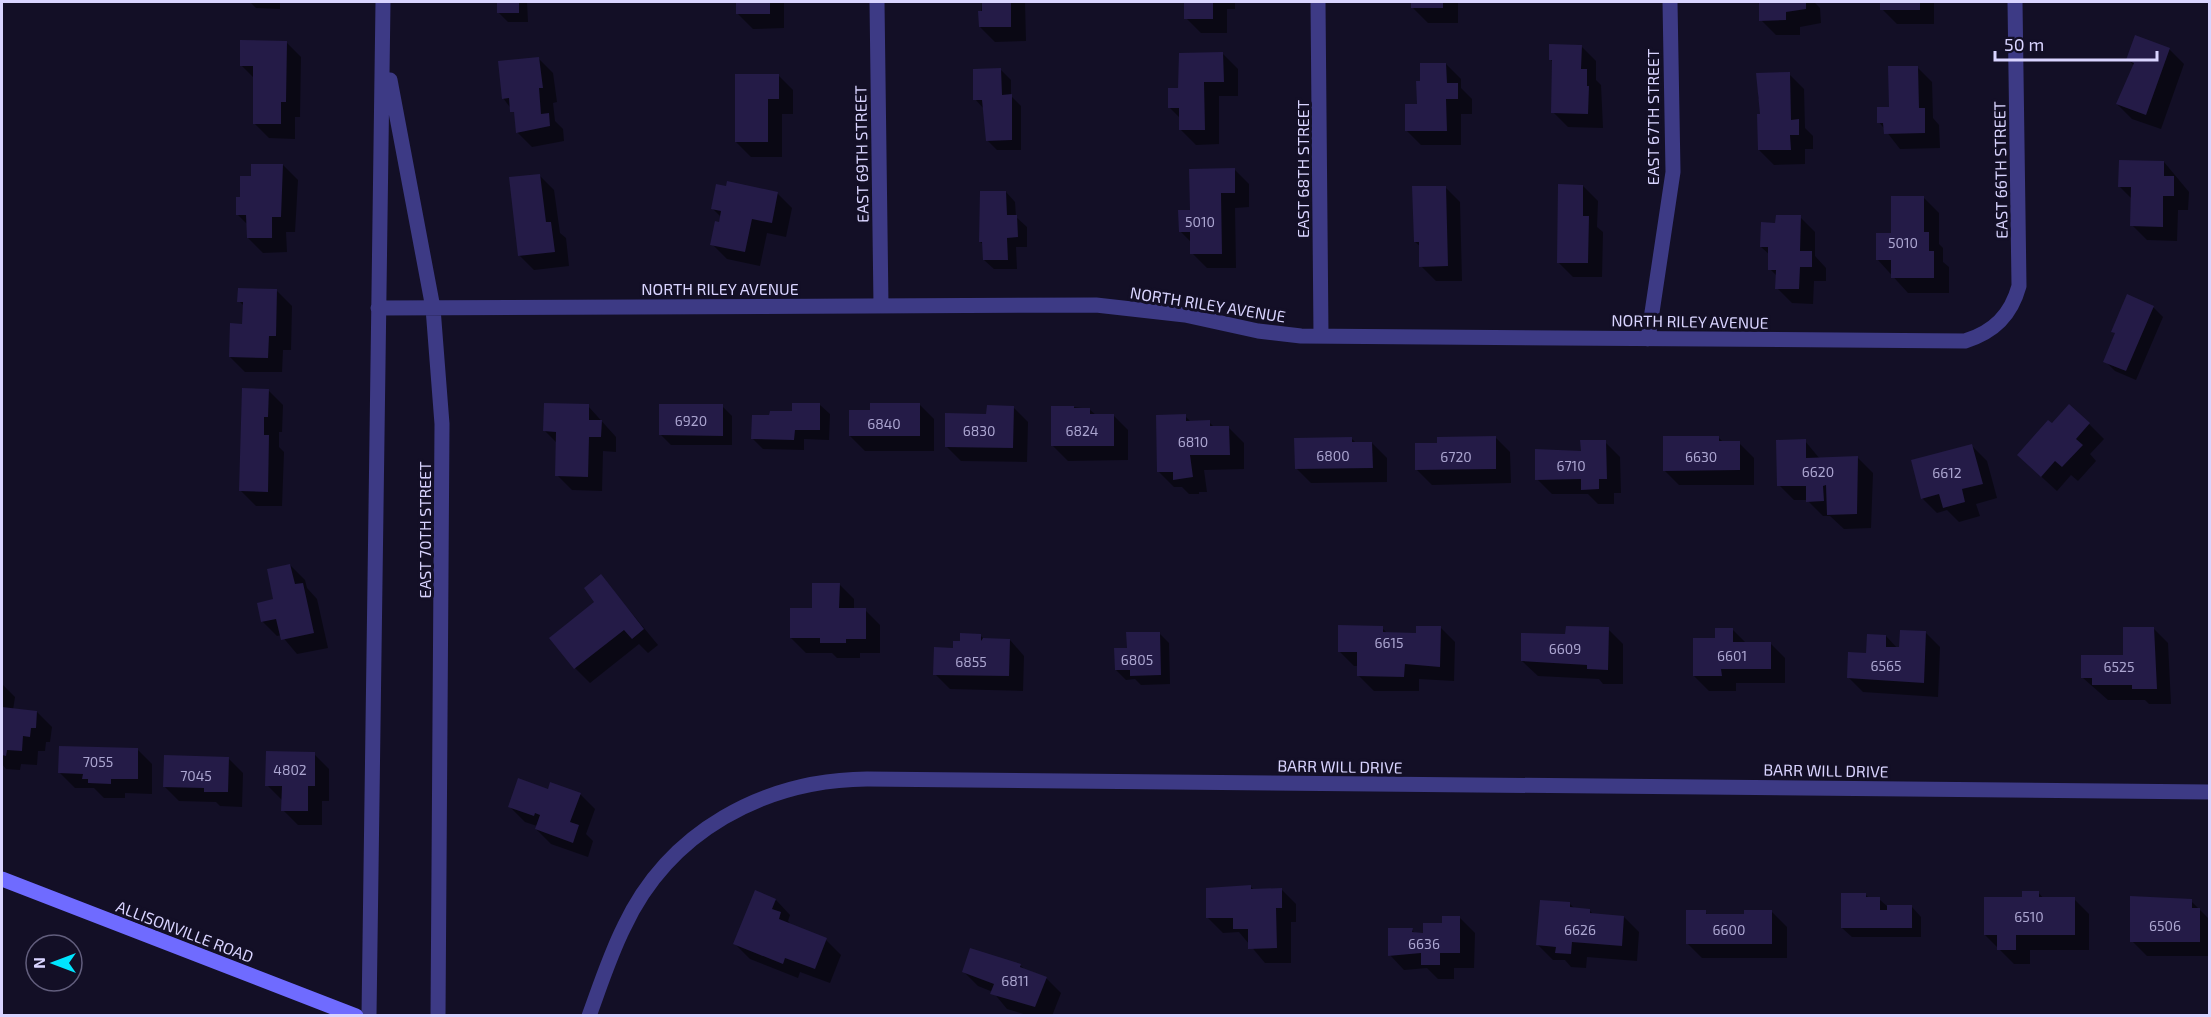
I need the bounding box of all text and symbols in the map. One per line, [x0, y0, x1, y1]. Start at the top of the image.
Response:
scale bar [1995, 24, 2157, 62]
text: 50 m [2004, 33, 2044, 55]
street label: EAST 67TH STREET [1643, 49, 1662, 185]
street label: EAST 69TH STREET [850, 85, 872, 223]
street label: EAST 68TH STREET [1293, 100, 1312, 238]
street label: EAST 66TH STREET [1989, 101, 2011, 239]
house number: 5010 [1185, 213, 1215, 230]
house number: 5010 [1888, 234, 1918, 251]
street label: NORTH RILEY AVENUE [641, 279, 799, 298]
street label: NORTH RILEY AVENUE [1129, 282, 1287, 326]
street label: NORTH RILEY AVENUE [1611, 310, 1769, 332]
house number: 6920 [675, 412, 707, 429]
house number: 6840 [867, 415, 901, 432]
house number: 6830 [963, 422, 995, 439]
house number: 6824 [1066, 422, 1098, 439]
house number: 6810 [1178, 433, 1208, 450]
house number: 6800 [1316, 447, 1350, 464]
house number: 6720 [1440, 448, 1472, 465]
house number: 6630 [1685, 448, 1717, 465]
house number: 6710 [1556, 457, 1586, 474]
street label: EAST 70TH STREET [415, 461, 434, 599]
house number: 6620 [1802, 463, 1834, 480]
house number: 6612 [1932, 464, 1962, 481]
house number: 6615 [1374, 634, 1404, 651]
house number: 6609 [1549, 640, 1581, 657]
house number: 6601 [1717, 647, 1747, 664]
house number: 6805 [1121, 651, 1153, 668]
house number: 6855 [955, 653, 987, 670]
house number: 6565 [1870, 657, 1902, 674]
house number: 6525 [2104, 658, 2134, 675]
house number: 7055 [83, 753, 113, 770]
street label: BARR WILL DRIVE [1277, 755, 1403, 777]
street label: BARR WILL DRIVE [1763, 759, 1889, 781]
house number: 4802 [273, 761, 307, 778]
house number: 7045 [180, 767, 212, 784]
street label: ALLISONVILLE ROAD [114, 896, 256, 966]
house number: 6510 [2014, 908, 2044, 925]
house number: 6506 [2149, 917, 2181, 934]
house number: 6626 [1564, 921, 1596, 938]
house number: 6600 [1713, 921, 1745, 938]
north arrow [24, 933, 84, 993]
house number: 6636 [1408, 935, 1440, 952]
text: N [29, 957, 48, 969]
house number: 6811 [1001, 972, 1029, 989]

